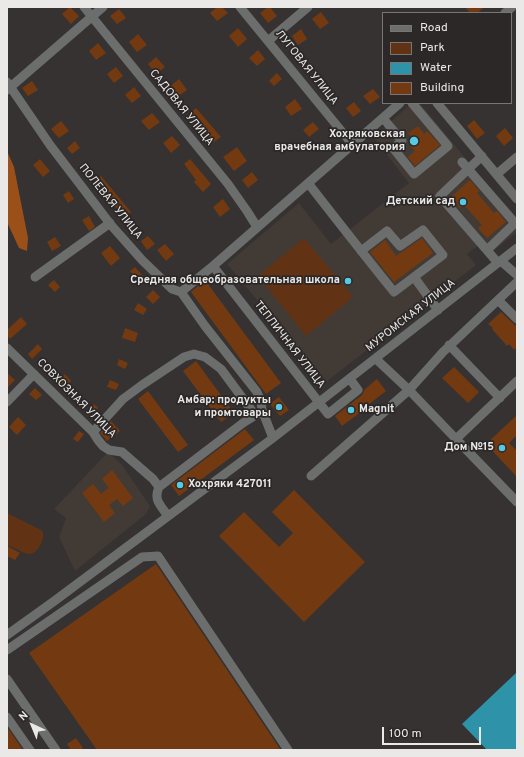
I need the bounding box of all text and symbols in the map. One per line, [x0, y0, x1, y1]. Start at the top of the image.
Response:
legend [382, 12, 512, 104]
text: Road [420, 20, 448, 36]
street label: ЛУГОВАЯ УЛИЦА [272, 28, 340, 108]
text: Park [420, 40, 445, 56]
text: Water [420, 60, 452, 76]
street label: САДОВАЯ УЛИЦА [146, 67, 216, 149]
text: Building [420, 80, 464, 96]
place label: Хохряковская врачебная амбулатория [274, 128, 405, 154]
marker: Хохряковская врачебная амбулатория [408, 135, 420, 147]
street label: ПОЛЕВАЯ УЛИЦА [76, 162, 144, 242]
place label: Детский сад [386, 195, 455, 209]
marker: Детский сад [458, 197, 468, 207]
place label: Средняя общеобразовательная школа [130, 274, 340, 288]
marker: Средняя общеобразовательная школа [343, 276, 353, 286]
street label: МУРОМСКАЯ УЛИЦА [364, 277, 458, 355]
street label: ТЕПЛИЧНАЯ УЛИЦА [251, 299, 327, 391]
street label: СОВХОЗНАЯ УЛИЦА [34, 357, 118, 441]
place label: Амбар: продукты и промтовары [177, 394, 271, 420]
marker: Амбар: продукты и промтовары [274, 402, 284, 412]
place label: Magnit [359, 403, 394, 417]
marker: Magnit [346, 405, 356, 415]
place label: Дом №15 [444, 441, 494, 455]
marker: Дом №15 [497, 443, 507, 453]
place label: Хохряки 427011 [188, 478, 272, 492]
marker: Хохряки 427011 [175, 480, 185, 490]
north arrow [12, 705, 52, 745]
text: N [16, 709, 31, 724]
scale bar [384, 719, 483, 745]
text: 100 m [389, 726, 422, 742]

